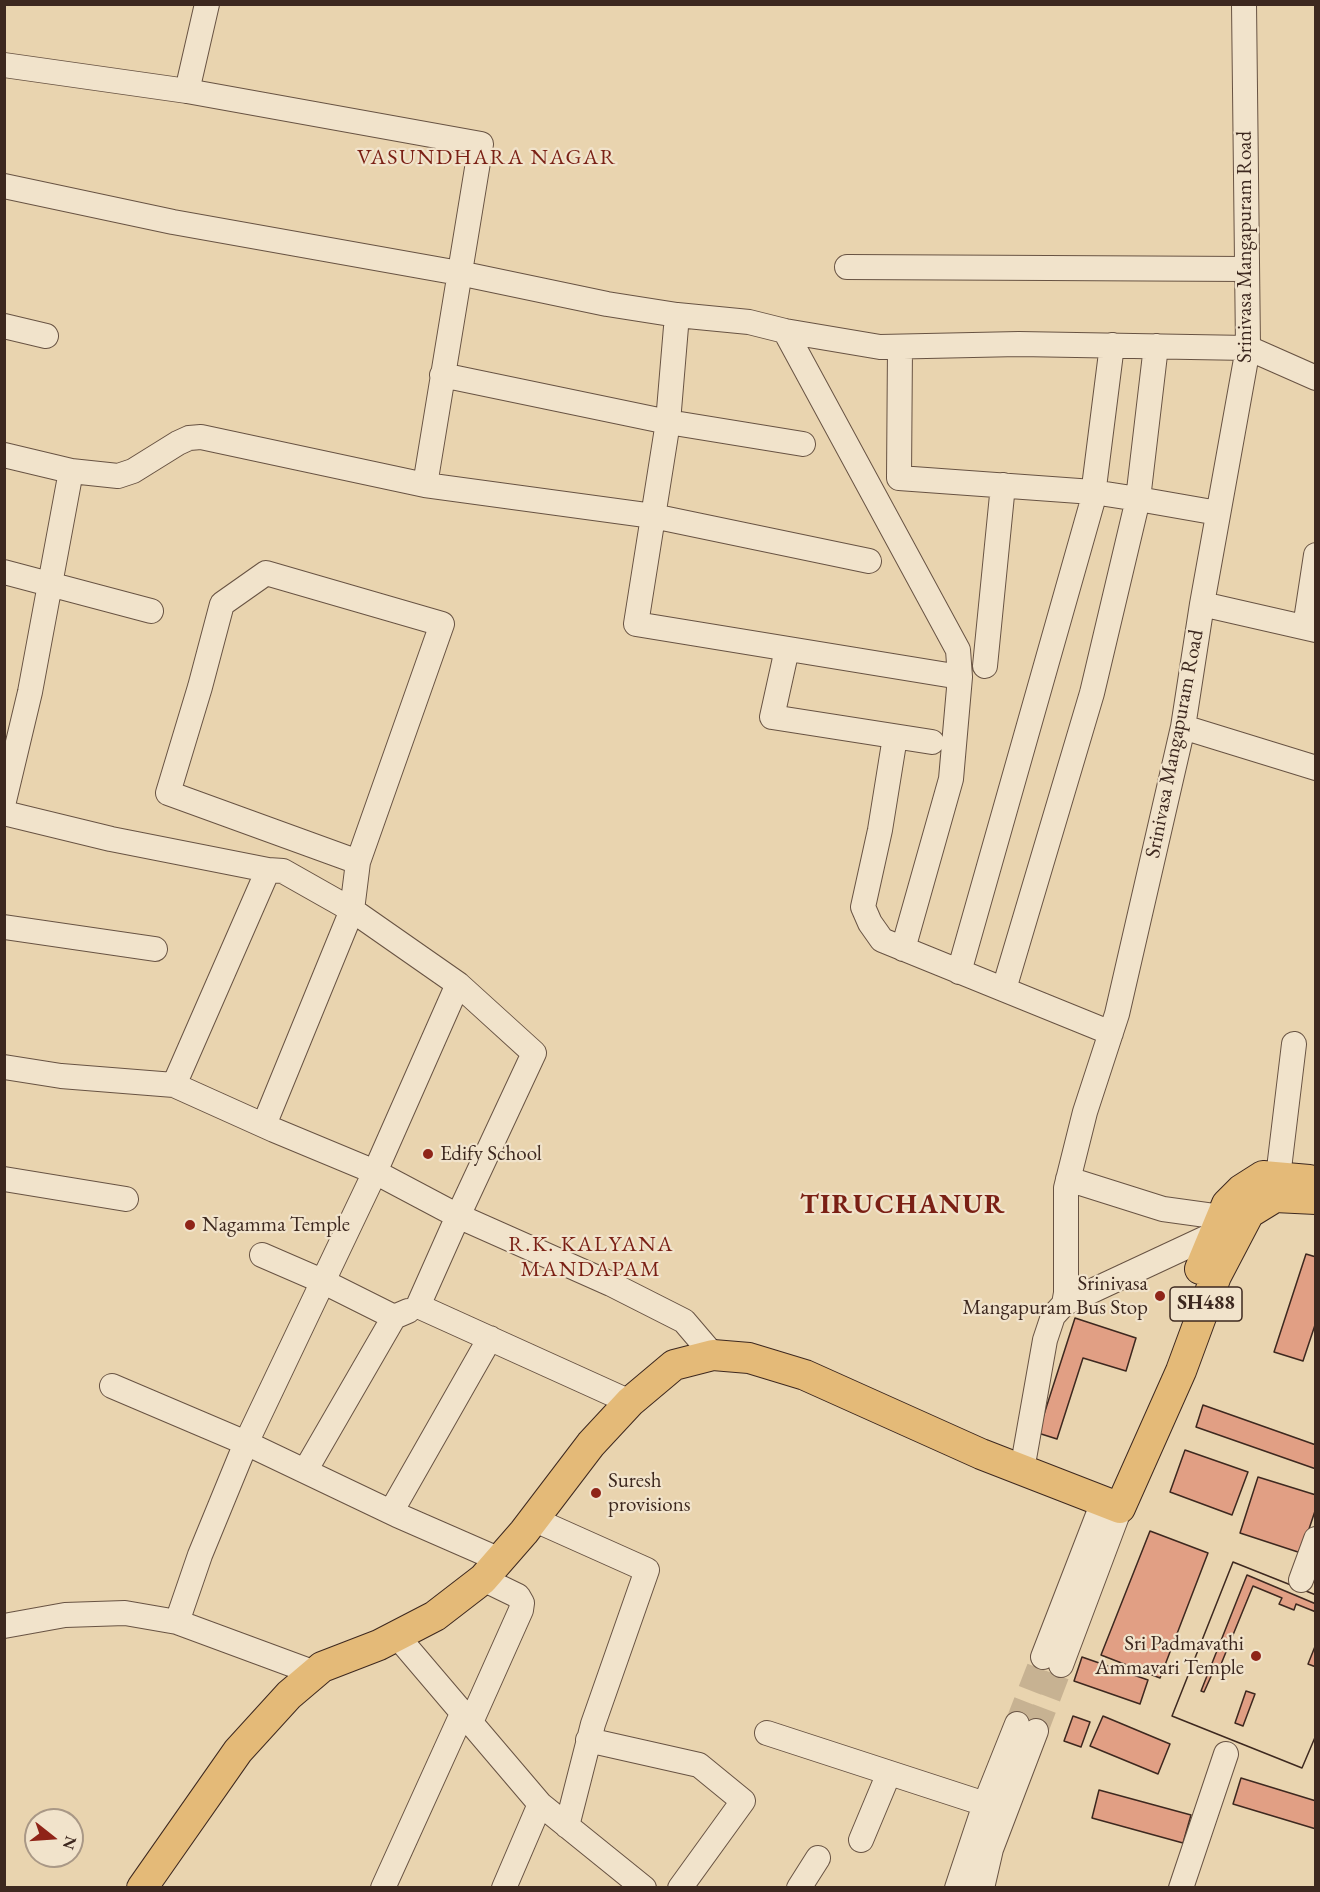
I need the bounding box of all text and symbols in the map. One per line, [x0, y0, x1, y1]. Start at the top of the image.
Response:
street label: Srinivasa Mangapuram Road [1232, 131, 1258, 363]
district label: VASUNDHARA NAGAR [357, 145, 617, 171]
street label: Srinivasa Mangapuram Road [1140, 628, 1210, 860]
place label: Edify School [440, 1141, 542, 1167]
marker: Edify School [421, 1147, 435, 1161]
district label: TIRUCHANUR [800, 1190, 1006, 1222]
place label: Nagamma Temple [202, 1212, 350, 1238]
marker: Nagamma Temple [183, 1218, 197, 1232]
district label: R.K. KALYANA MANDAPAM [508, 1232, 674, 1284]
place label: Srinivasa Mangapuram Bus Stop [963, 1271, 1148, 1321]
road number: SH488 [1170, 1287, 1242, 1321]
marker: Srinivasa Mangapuram Bus Stop [1153, 1289, 1167, 1303]
place label: Suresh provisions [608, 1468, 691, 1518]
marker: Suresh provisions [589, 1486, 603, 1500]
place label: Sri Padmavathi Ammavari Temple [1095, 1631, 1244, 1681]
marker: Sri Padmavathi Ammavari Temple [1249, 1649, 1263, 1663]
north arrow [24, 1808, 84, 1868]
text: N [58, 1834, 82, 1852]

